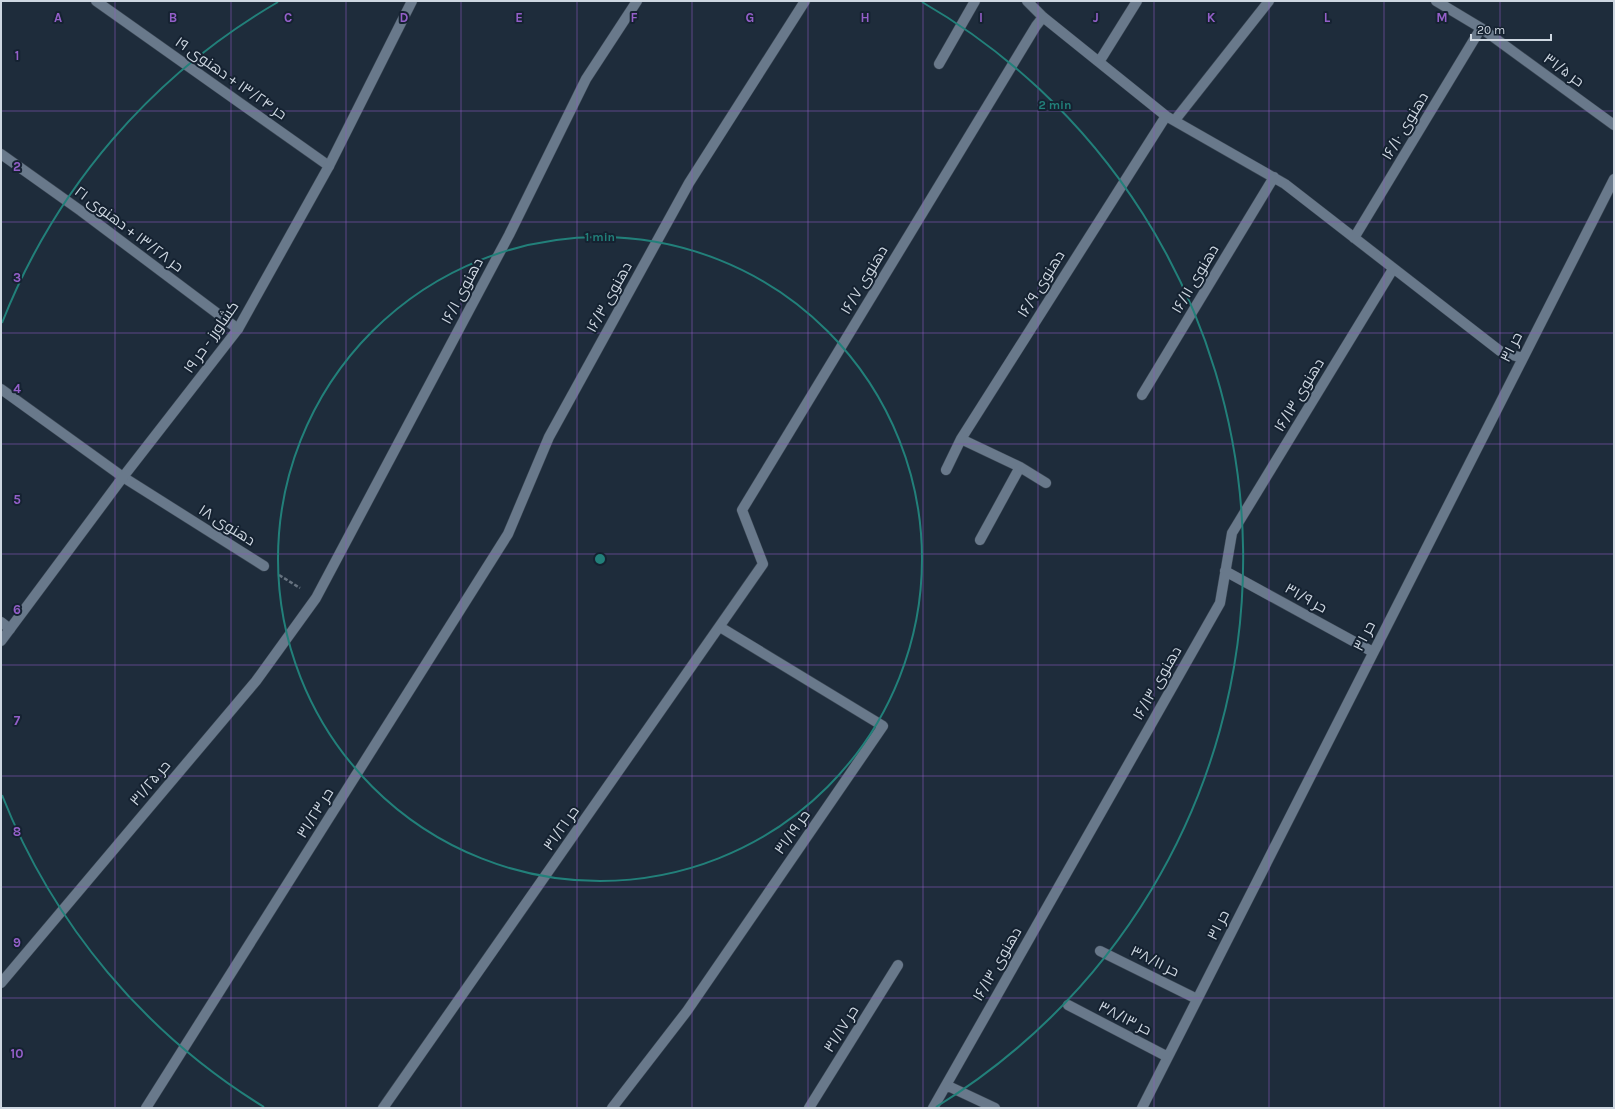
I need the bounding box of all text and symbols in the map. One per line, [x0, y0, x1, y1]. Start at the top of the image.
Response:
text: A [54, 10, 62, 25]
text: B [169, 10, 177, 25]
text: C [284, 10, 292, 25]
text: D [400, 10, 409, 25]
text: E [515, 10, 523, 25]
text: F [630, 10, 638, 25]
text: G [746, 10, 754, 25]
text: H [860, 10, 870, 25]
text: I [979, 10, 983, 25]
text: J [1093, 10, 1099, 25]
text: K [1207, 10, 1216, 25]
text: L [1324, 10, 1331, 25]
text: M [1436, 10, 1448, 25]
scale bar [1471, 16, 1551, 42]
text: 20 m [1477, 23, 1505, 37]
street label: حر ۱۳/۲۴ + دهنوی ۱۹ [171, 33, 290, 124]
text: 1 [15, 48, 19, 63]
street label: حر ۳۱/۵ [1540, 49, 1588, 91]
street label: دهنوی ۱۶/۱۰ [1378, 89, 1433, 164]
text: 2 min [1038, 98, 1072, 112]
text: 2 [13, 159, 21, 174]
street label: حر ۱۳/۲۸ + دهنوی ۲۱ [70, 182, 187, 277]
text: 1 min [585, 230, 615, 244]
street label: دهنوی ۱۶/۱۱ [1167, 241, 1223, 317]
street label: دهنوی ۱۶/۷ [836, 242, 892, 318]
street label: دهنوی ۱۶/۹ [1013, 247, 1069, 321]
street label: دهنوی ۱۶/۱ [437, 255, 488, 328]
street label: دهنوی ۱۶/۳ [582, 259, 637, 336]
text: 3 [13, 270, 21, 285]
street label: کشاورز - حر ۱۹ [180, 297, 242, 377]
street label: حر ۳۱ [1496, 329, 1526, 365]
street label: دهنوی ۱۶/۱۳ [1270, 355, 1329, 435]
text: 4 [13, 381, 21, 396]
text: 5 [13, 492, 21, 507]
street label: دهنوی ۱۸ [195, 501, 259, 550]
centre of rings [593, 552, 607, 566]
street label: حر ۳۱/۹ [1282, 579, 1330, 617]
text: 6 [13, 602, 21, 617]
street label: حر ۳۱ [1349, 618, 1379, 654]
street label: دهنوی ۱۶/۱۳ [1129, 643, 1186, 724]
text: 7 [14, 713, 21, 728]
street label: حر ۳۱/۲۵ [126, 757, 174, 809]
street label: حر ۳۱/۲۳ [293, 785, 337, 841]
street label: حر ۳۱/۲۱ [539, 802, 583, 854]
street label: حر ۳۱/۱۹ [770, 806, 814, 858]
text: 8 [13, 824, 21, 839]
street label: حر ۳۱ [1203, 907, 1233, 943]
street label: دهنوی ۱۶/۱۳ [969, 924, 1026, 1005]
text: 9 [13, 935, 21, 950]
street label: حر ۳۸/۱۱ [1128, 942, 1182, 980]
street label: حر ۳۸/۱۳ [1095, 997, 1155, 1039]
street label: حر ۳۱/۱۷ [820, 1002, 862, 1056]
text: 10 [11, 1046, 23, 1061]

